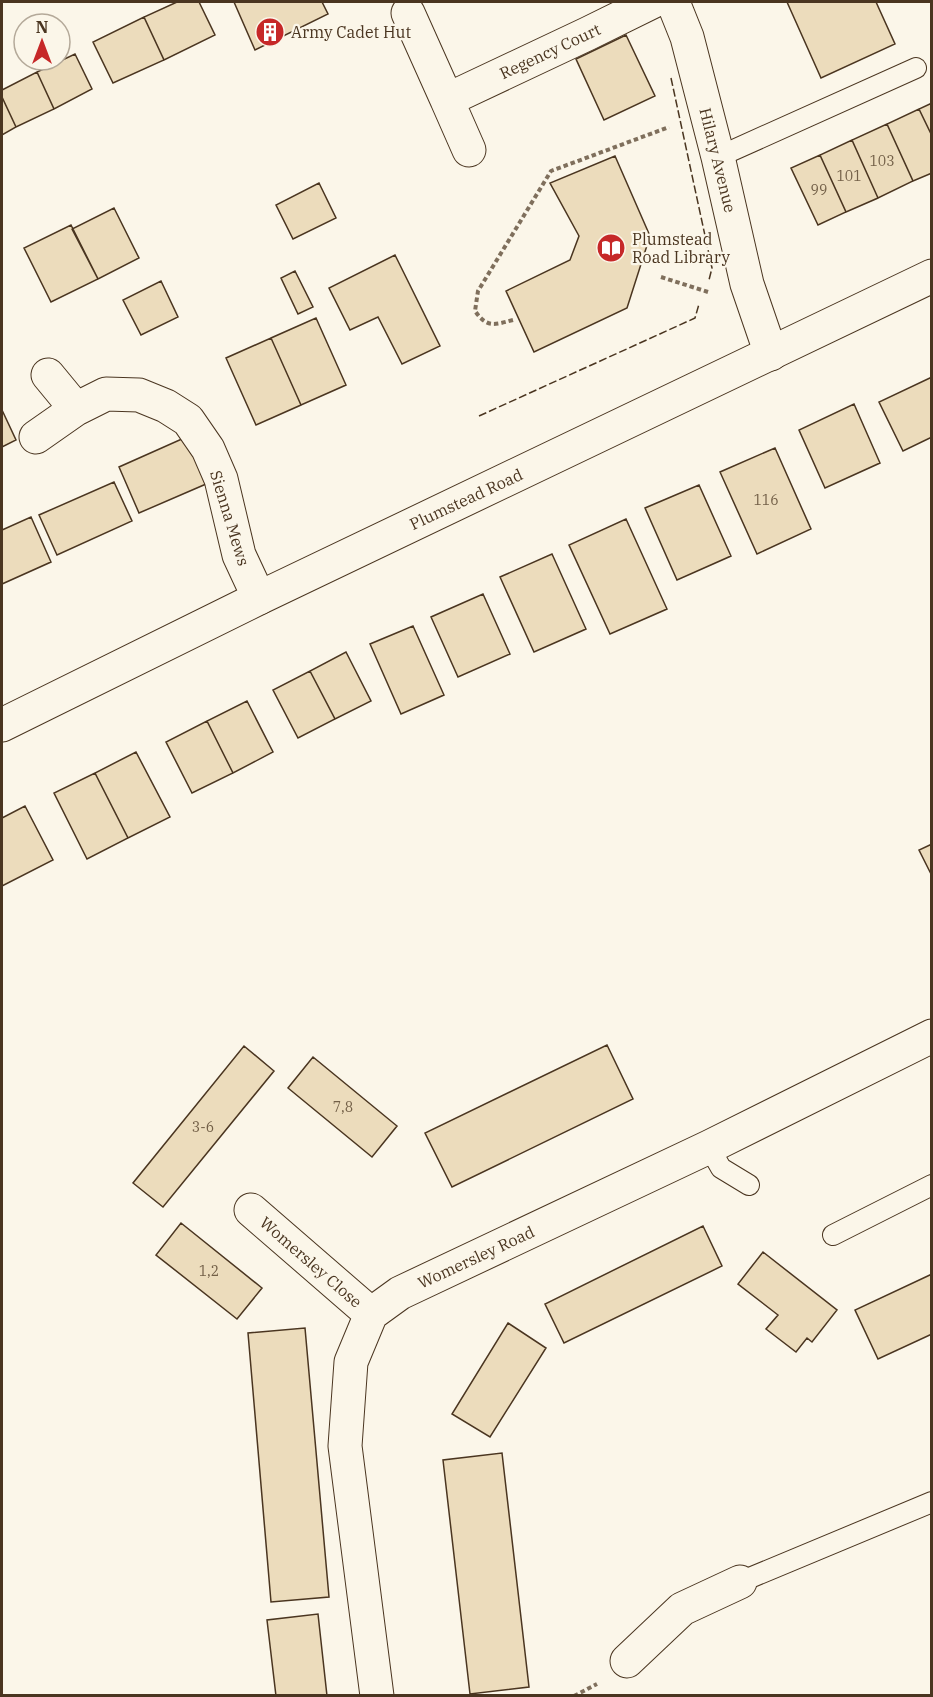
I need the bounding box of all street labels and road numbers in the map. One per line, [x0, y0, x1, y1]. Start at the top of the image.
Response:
street label: Regency Court [496, 19, 604, 83]
street label: Hilary Avenue [695, 106, 741, 214]
street label: Plumstead Road [406, 464, 526, 534]
street label: Sienna Mews [206, 468, 254, 568]
street label: Womersley Close [256, 1212, 366, 1312]
street label: Womersley Road [415, 1221, 538, 1293]

